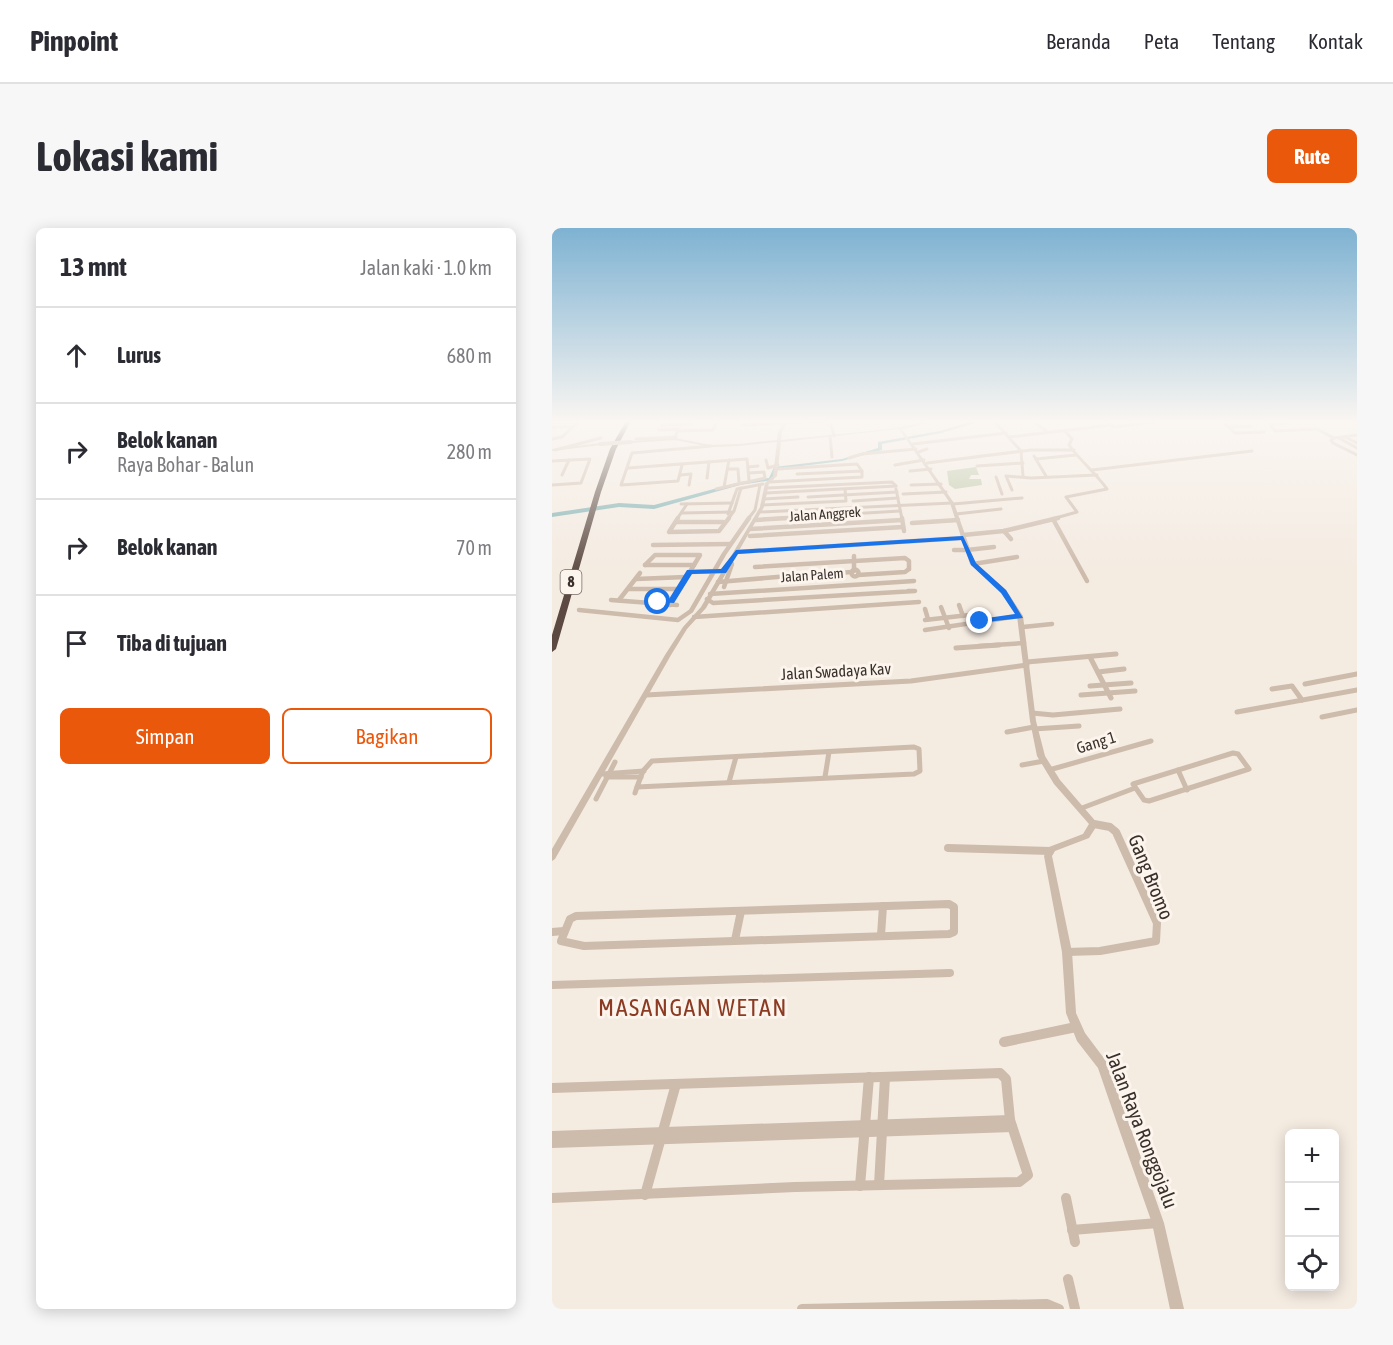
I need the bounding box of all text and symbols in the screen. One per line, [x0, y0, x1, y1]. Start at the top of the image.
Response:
text: Pinpoint [30, 25, 118, 57]
text: Beranda [1046, 29, 1111, 53]
text: Peta [1144, 29, 1179, 53]
text: Tentang [1212, 29, 1275, 53]
text: Kontak [1308, 29, 1363, 53]
button: Rute [1267, 129, 1357, 183]
text: Lokasi kami [36, 132, 218, 180]
text: 13 mnt [60, 252, 127, 282]
text: Jalan kaki · 1.0 km [360, 256, 492, 279]
icon: ahead [60, 339, 93, 372]
text: Lurus [117, 342, 161, 368]
text: 680 m [447, 344, 492, 367]
text: Belok kanan [117, 427, 218, 453]
icon: right [60, 435, 93, 468]
text: 280 m [447, 440, 492, 463]
text: Raya Bohar - Balun [117, 453, 254, 476]
street label: Jalan Anggrek [789, 504, 861, 524]
icon: right [60, 531, 93, 564]
text: Belok kanan [117, 534, 218, 560]
text: 70 m [456, 536, 492, 559]
street label: Jalan Palem [780, 565, 844, 585]
road number: 8 [560, 570, 581, 594]
route start [644, 588, 670, 614]
route end [966, 607, 992, 633]
icon: arrive [60, 627, 93, 660]
text: Tiba di tujuan [117, 630, 227, 656]
street label: Jalan Swadaya Kav [780, 659, 892, 684]
button: Simpan [60, 708, 270, 764]
button: Bagikan [282, 708, 492, 764]
street label: Gang 1 [1074, 728, 1118, 757]
street label: Gang Bromo [1124, 831, 1179, 923]
district label: MASANGAN WETAN [598, 994, 788, 1021]
street label: Jalan Raya Ronggojalu [1102, 1048, 1183, 1211]
map controls [1285, 1129, 1339, 1291]
button: + [1285, 1129, 1339, 1183]
button: − [1285, 1183, 1339, 1237]
button: locate [1285, 1237, 1339, 1291]

